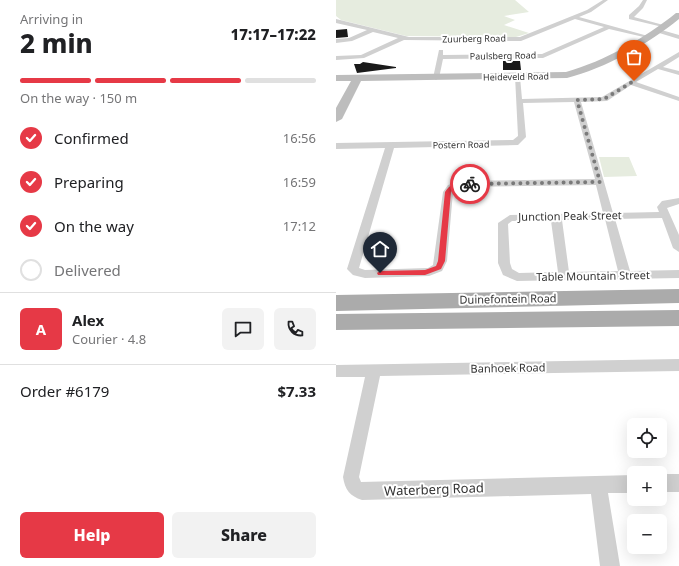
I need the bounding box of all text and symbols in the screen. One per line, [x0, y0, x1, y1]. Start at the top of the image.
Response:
text: Arriving in [20, 10, 83, 28]
text: 17:17–17:22 [231, 24, 316, 44]
text: 2 min [20, 25, 93, 61]
street label: Zuurberg Road [442, 31, 506, 46]
pin [617, 40, 651, 81]
icon: bag [623, 46, 645, 68]
street label: Paulsberg Road [470, 48, 536, 63]
street label: Heideveld Road [483, 69, 549, 84]
text: On the way · 150 m [20, 89, 137, 107]
icon: check [20, 127, 42, 149]
text: Confirmed [54, 128, 129, 148]
text: 16:56 [283, 129, 316, 147]
street label: Postern Road [432, 138, 489, 151]
courier [450, 164, 490, 204]
icon: check [20, 171, 42, 193]
text: Preparing [54, 172, 124, 192]
text: 16:59 [283, 173, 316, 191]
icon: bike [459, 173, 481, 195]
street label: Junction Peak Street [517, 207, 622, 224]
icon: check [20, 215, 42, 237]
text: On the way [54, 216, 134, 236]
text: 17:12 [283, 217, 316, 235]
pin [363, 232, 397, 273]
icon: home [369, 238, 391, 260]
text: Delivered [54, 260, 121, 280]
street label: Table Mountain Street [536, 267, 650, 284]
street label: Duinefontein Road [459, 290, 557, 307]
button: chat [222, 308, 264, 350]
button: phone [274, 308, 316, 350]
text: Alex [72, 310, 104, 330]
text: A [36, 319, 46, 339]
text: Courier · 4.8 [72, 330, 146, 348]
street label: Banhoek Road [470, 359, 546, 376]
text: Order #6179 [20, 381, 109, 401]
text: $7.33 [277, 381, 316, 401]
map controls [627, 418, 667, 554]
button: locate [627, 418, 667, 458]
button: + [627, 466, 667, 506]
street label: Waterberg Road [384, 478, 484, 500]
button: Help [20, 512, 164, 558]
button: Share [172, 512, 316, 558]
button: − [627, 514, 667, 554]

